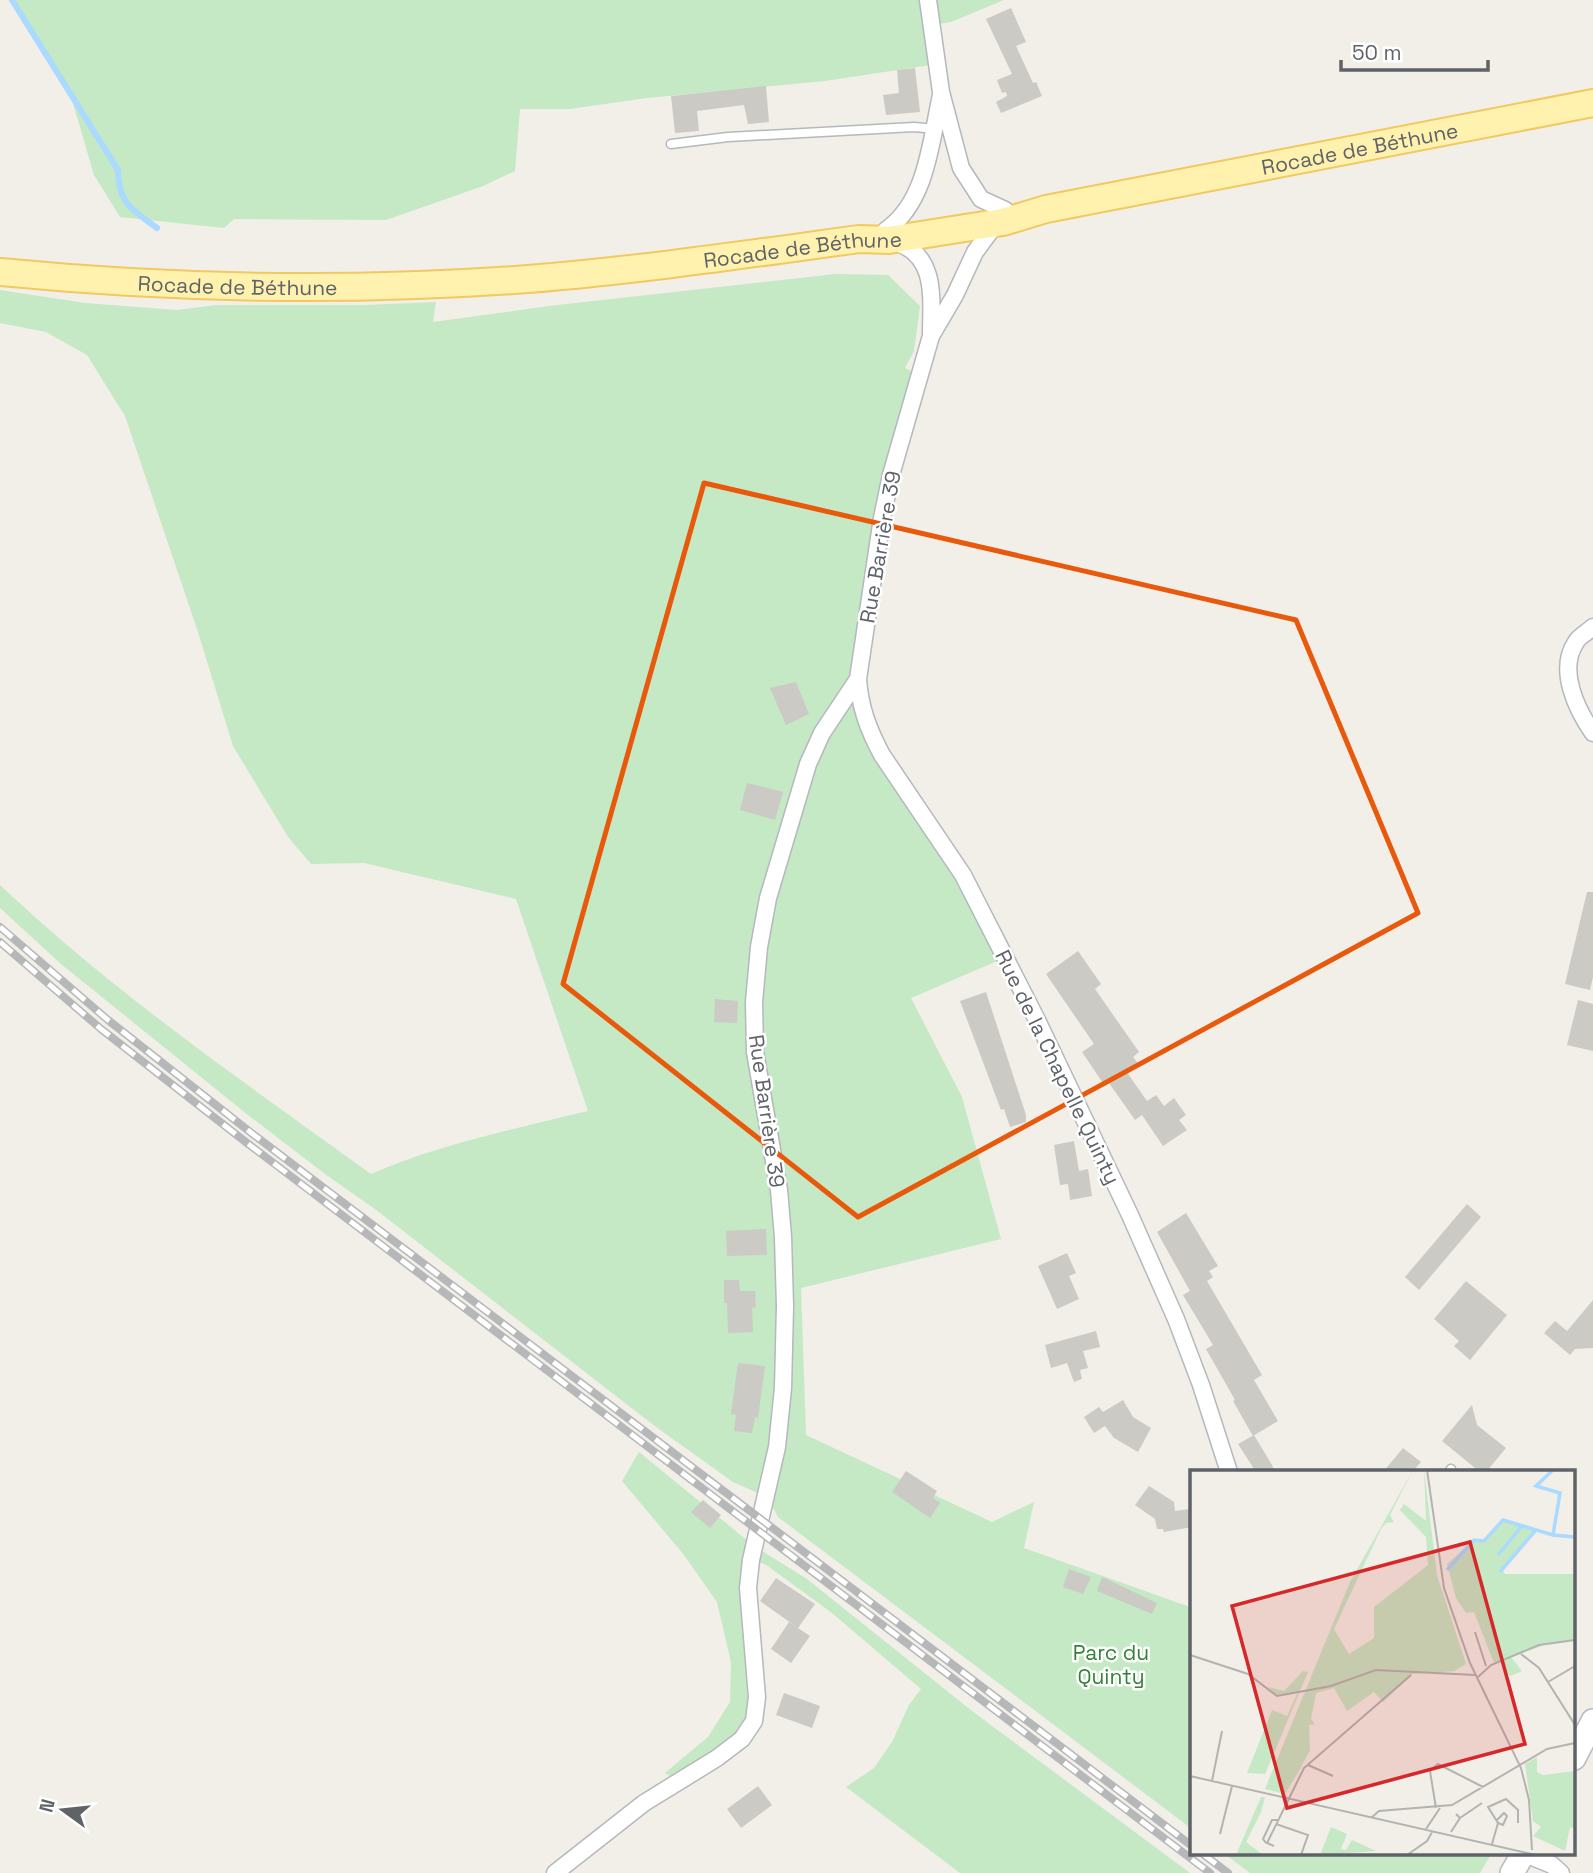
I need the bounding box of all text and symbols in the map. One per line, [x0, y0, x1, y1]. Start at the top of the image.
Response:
scale bar [1341, 28, 1488, 72]
text: 50 m [1352, 39, 1402, 66]
street label: Rocade de Béthune [1259, 116, 1460, 180]
street label: Rocade de Béthune [702, 225, 904, 273]
street label: Rocade de Béthune [137, 269, 338, 301]
street label: Rue Barrière 39 [853, 469, 907, 625]
street label: Rue de la Chapelle Quinty [989, 945, 1127, 1189]
street label: Rue Barrière 39 [743, 1033, 791, 1189]
inset map [1190, 1470, 1576, 1856]
park label: Parc du Quinty [1073, 1639, 1149, 1690]
north arrow [28, 1775, 98, 1845]
text: N [33, 1796, 61, 1815]

